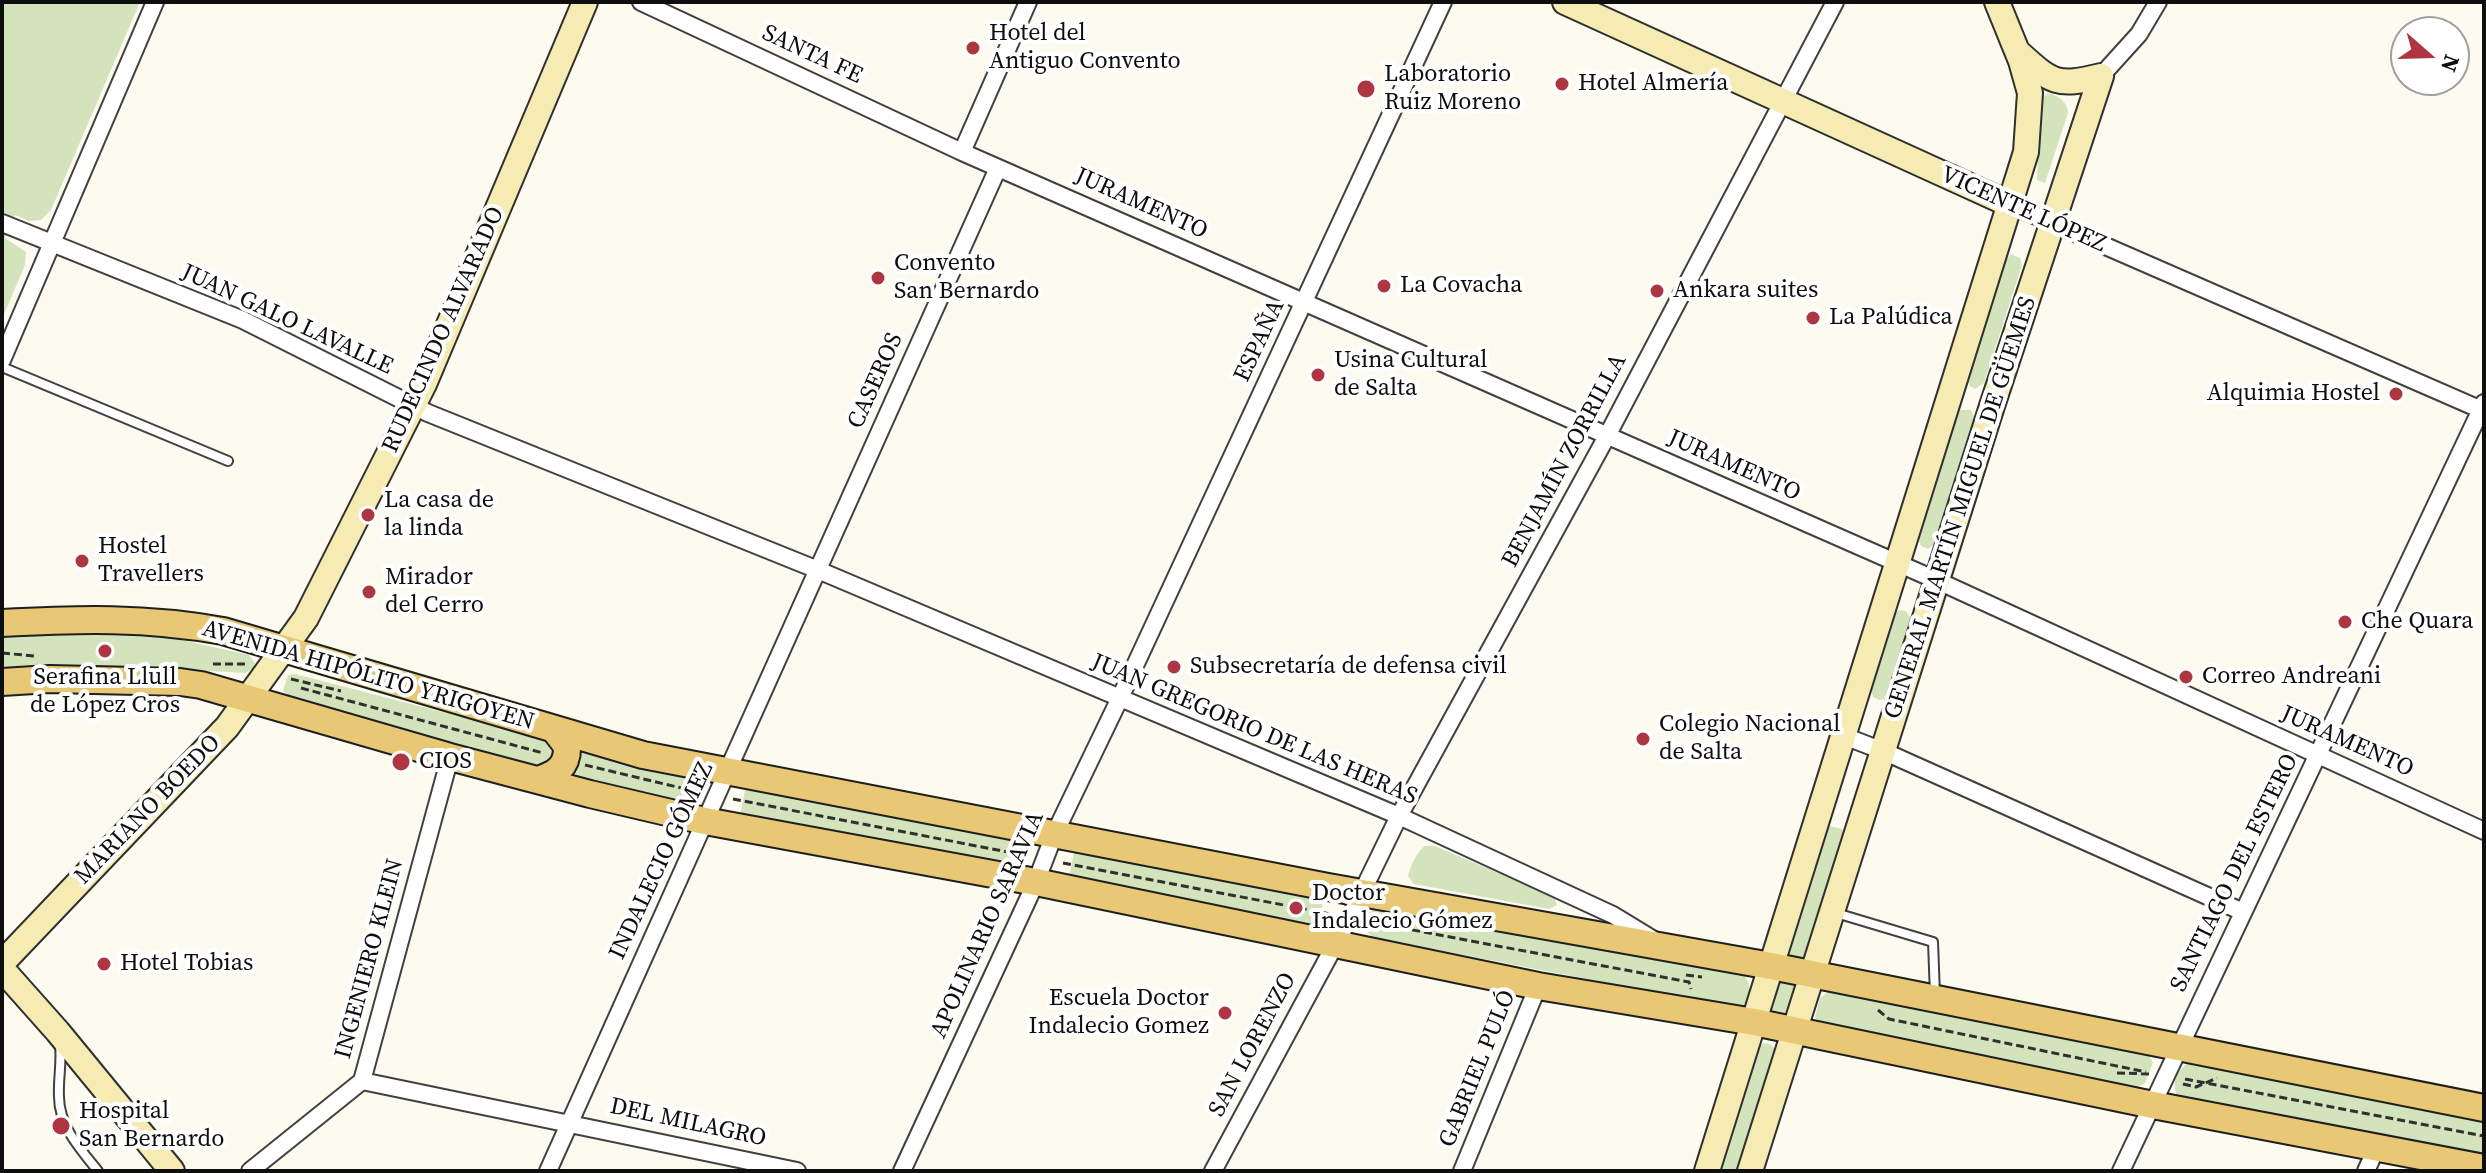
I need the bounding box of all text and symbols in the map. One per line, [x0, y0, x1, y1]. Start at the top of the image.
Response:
north arrow [2390, 16, 2470, 96]
street label: SANTA FE [757, 19, 867, 91]
place label: Hotel del Antiguo Convento [989, 20, 1181, 76]
marker: Hotel del Antiguo Convento [964, 39, 982, 57]
text: N [2434, 51, 2468, 76]
place label: Laboratorio Ruiz Moreno [1384, 61, 1521, 117]
place label: Hotel Almería [1578, 70, 1728, 98]
marker: Hotel Almería [1553, 75, 1571, 93]
marker: Laboratorio Ruiz Moreno [1355, 78, 1377, 100]
street label: VICENTE LÓPEZ [1936, 161, 2110, 259]
street label: JURAMENTO [1070, 162, 1212, 246]
street label: RUDECINDO ALVARADO [377, 203, 511, 457]
place label: Convento San Bernardo [894, 250, 1039, 306]
street label: JUAN GALO LAVALLE [177, 258, 397, 382]
marker: Convento San Bernardo [869, 269, 887, 287]
place label: La Covacha [1400, 272, 1522, 300]
marker: La Covacha [1375, 277, 1393, 295]
place label: Ankara suites [1673, 277, 1818, 305]
marker: Ankara suites [1648, 282, 1666, 300]
street label: GENERAL MARTÍN MIGUEL DE GÜEMES [1879, 293, 2043, 723]
street label: ESPAÑA [1228, 295, 1292, 387]
place label: La Palúdica [1829, 304, 1953, 332]
marker: La Palúdica [1804, 309, 1822, 327]
street label: CASEROS [842, 329, 910, 433]
place label: Usina Cultural de Salta [1334, 347, 1488, 403]
street label: BENJAMÍN ZORRILLA [1496, 349, 1634, 573]
marker: Usina Cultural de Salta [1309, 366, 1327, 384]
place label: Alquimia Hostel [2207, 380, 2380, 408]
marker: Alquimia Hostel [2387, 385, 2405, 403]
street label: JURAMENTO [1663, 424, 1805, 508]
place label: La casa de la linda [384, 487, 494, 543]
marker: La casa de la linda [359, 506, 377, 524]
place label: Hostel Travellers [98, 533, 204, 589]
marker: Hostel Travellers [73, 552, 91, 570]
place label: Mirador del Cerro [385, 564, 484, 620]
marker: Mirador del Cerro [360, 583, 378, 601]
place label: Che Quara [2361, 608, 2474, 636]
marker: Che Quara [2336, 613, 2354, 631]
street label: AVENIDA HIPÓLITO YRIGOYEN [199, 615, 537, 737]
marker: Serafina Llull de López Cros [96, 642, 114, 660]
street label: JUAN GREGORIO DE LAS HERAS [1087, 648, 1421, 812]
place label: Subsecretaría de defensa civil [1190, 653, 1507, 681]
marker: Subsecretaría de defensa civil [1165, 658, 1183, 676]
place label: Correo Andreani [2202, 663, 2381, 691]
place label: Serafina Llull de López Cros [30, 664, 180, 720]
marker: Correo Andreani [2177, 668, 2195, 686]
street label: JURAMENTO [2276, 700, 2418, 784]
place label: Colegio Nacional de Salta [1659, 711, 1840, 767]
street label: MARIANO BOEDO [69, 729, 227, 891]
marker: Colegio Nacional de Salta [1634, 730, 1652, 748]
place label: CIOS [419, 748, 472, 776]
street label: SANTIAGO DEL ESTERO [2165, 749, 2305, 997]
marker: CIOS [390, 751, 412, 773]
street label: INDALECIO GÓMEZ [604, 758, 720, 964]
street label: APOLINARIO SARAVIA [925, 807, 1051, 1043]
street label: INGENIERO KLEIN [329, 856, 411, 1062]
place label: Doctor Indalecio Gómez [1312, 880, 1492, 936]
marker: Doctor Indalecio Gómez [1287, 899, 1305, 917]
place label: Hotel Tobias [120, 950, 253, 978]
marker: Hotel Tobias [95, 955, 113, 973]
street label: SAN LORENZO [1203, 968, 1303, 1122]
place label: Escuela Doctor Indalecio Gomez [1029, 985, 1209, 1041]
street label: GABRIEL PULÓ [1433, 986, 1523, 1152]
marker: Escuela Doctor Indalecio Gomez [1216, 1004, 1234, 1022]
street label: DEL MILAGRO [607, 1092, 769, 1154]
place label: Hospital San Bernardo [79, 1098, 224, 1154]
marker: Hospital San Bernardo [50, 1115, 72, 1137]

